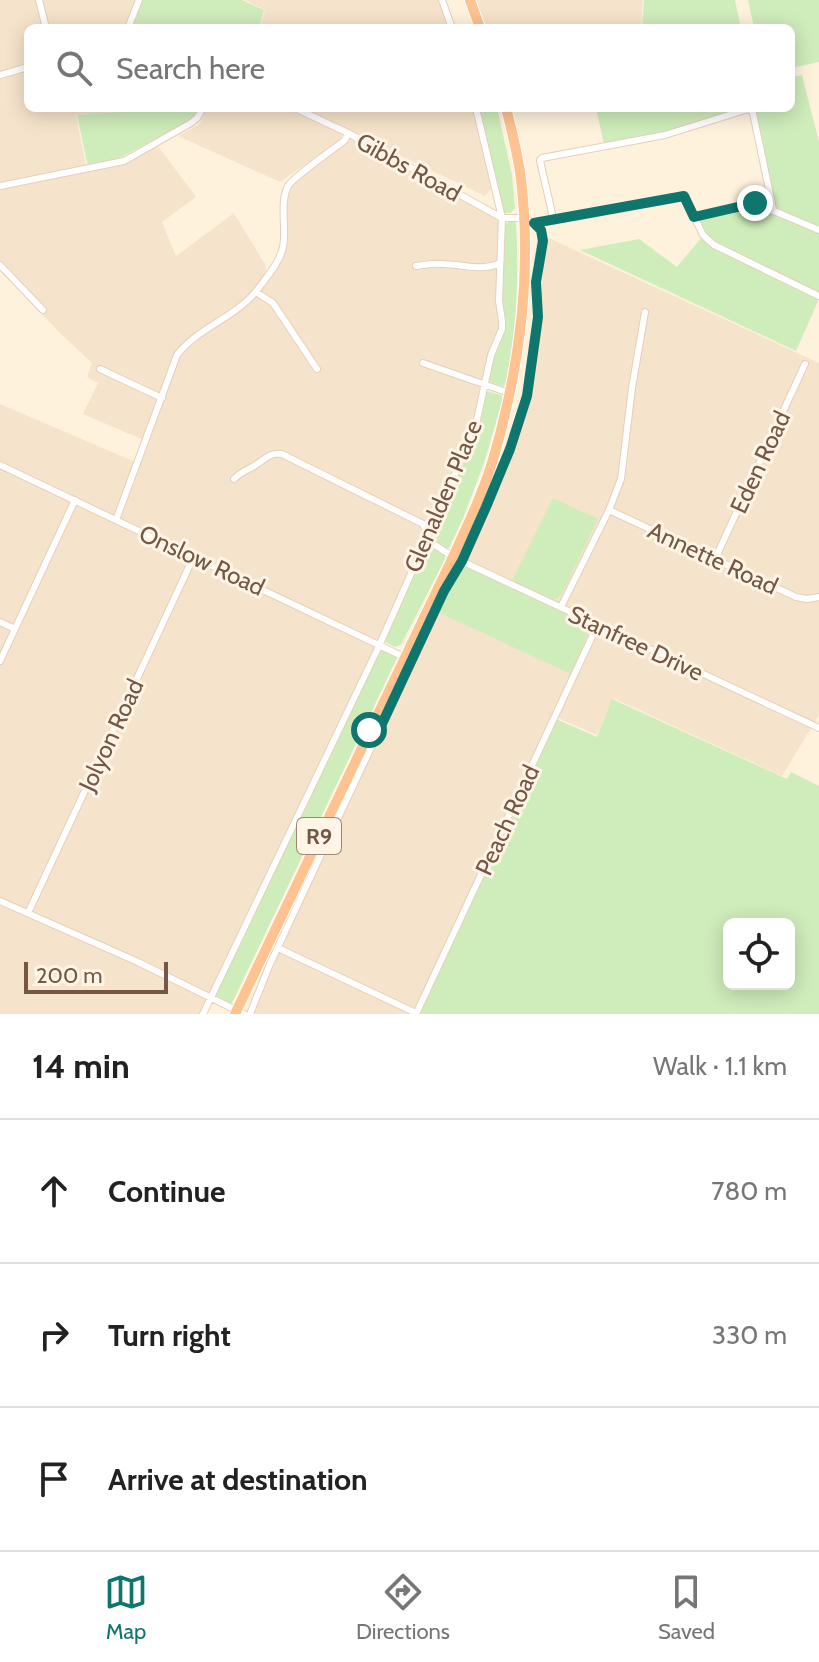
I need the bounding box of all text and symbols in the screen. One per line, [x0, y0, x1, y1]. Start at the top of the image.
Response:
search box [24, 24, 795, 112]
icon: search [52, 46, 96, 90]
text: Search here [116, 50, 265, 87]
street label: Gibbs Road [352, 126, 466, 208]
route end [737, 185, 773, 221]
street label: Eden Road [724, 406, 796, 518]
street label: Glenalden Place [398, 416, 488, 576]
street label: Annette Road [644, 515, 782, 601]
street label: Onslow Road [135, 518, 269, 602]
street label: Stanfree Drive [564, 599, 708, 687]
street label: Jolyon Road [72, 674, 150, 797]
route start [351, 712, 387, 748]
street label: Peach Road [469, 760, 545, 880]
road number: R9 [297, 818, 341, 854]
map controls [723, 918, 795, 990]
button: locate [723, 918, 795, 990]
scale bar [24, 958, 168, 994]
text: 200 m [36, 962, 102, 989]
text: 14 min [32, 1045, 130, 1087]
text: Walk · 1.1 km [653, 1050, 787, 1082]
icon: ahead [32, 1169, 76, 1213]
text: Continue [108, 1173, 225, 1210]
text: 780 m [711, 1175, 787, 1207]
icon: right [32, 1313, 76, 1357]
text: Turn right [108, 1317, 231, 1354]
text: 330 m [712, 1319, 787, 1351]
icon: arrive [32, 1457, 76, 1501]
text: Arrive at destination [108, 1461, 368, 1498]
tab: Map [104, 1570, 148, 1645]
tab: Directions [356, 1570, 450, 1645]
tab: Saved [658, 1570, 715, 1645]

